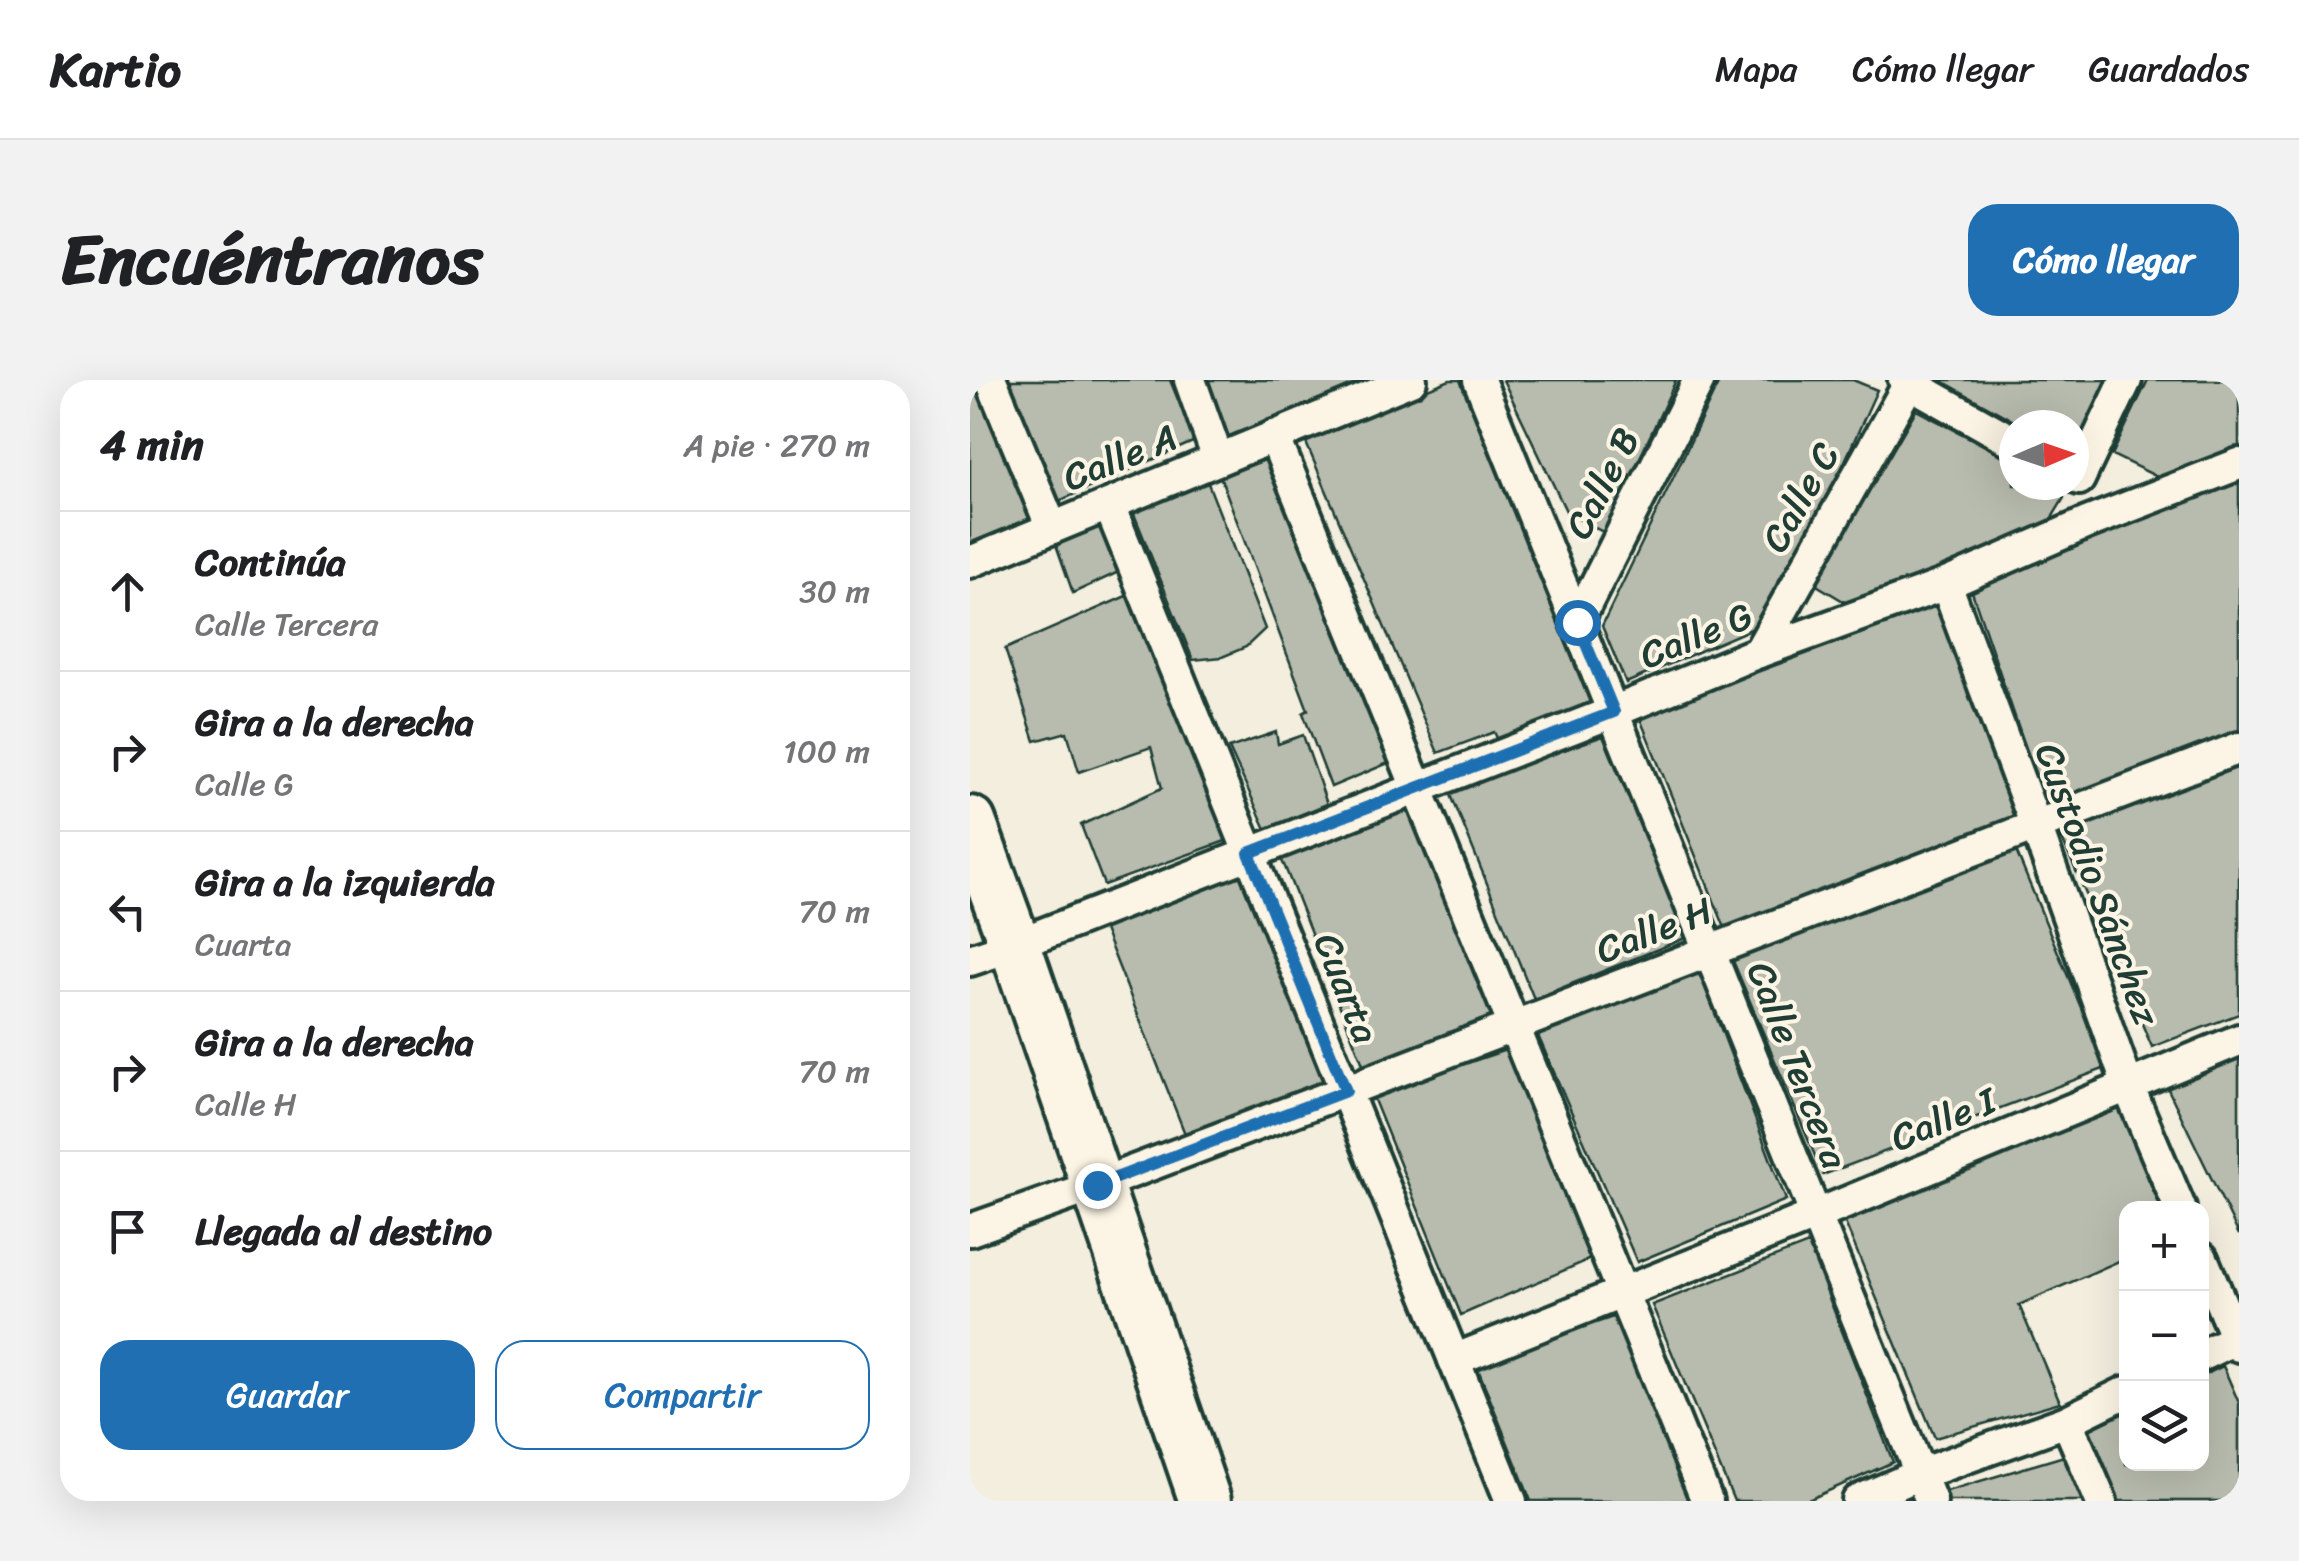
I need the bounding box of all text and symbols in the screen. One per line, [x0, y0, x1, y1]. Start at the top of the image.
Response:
text: Kartio [50, 27, 181, 112]
text: Mapa [1715, 38, 1797, 100]
text: Cómo llegar [1852, 38, 2033, 100]
text: Guardados [2088, 38, 2249, 100]
text: Encuéntranos [60, 198, 482, 322]
button: Cómo llegar [1968, 204, 2239, 316]
street label: Calle A [1053, 404, 1188, 511]
text: 4 min [100, 408, 204, 482]
north arrow [1999, 410, 2089, 500]
street label: Calle B [1546, 415, 1659, 551]
text: A pie · 270 m [683, 417, 870, 474]
street label: Calle C [1743, 430, 1858, 565]
text: Continúa [195, 529, 346, 596]
text: 30 m [799, 563, 870, 620]
icon: ahead [100, 564, 155, 619]
street label: Calle G [1629, 582, 1763, 689]
text: Calle Tercera [195, 596, 378, 653]
route start [1555, 600, 1601, 646]
text: Gira a la derecha [195, 689, 474, 756]
text: 100 m [783, 723, 870, 780]
icon: right [100, 724, 155, 779]
street label: Custodio Sánchez [2015, 733, 2180, 1036]
text: Calle G [195, 756, 294, 813]
text: Gira a la izquierda [195, 849, 495, 916]
street label: Calle H [1586, 878, 1723, 983]
text: 70 m [799, 883, 870, 940]
icon: left [100, 884, 155, 939]
text: Cuarta [195, 916, 291, 973]
street label: Cuarta [1294, 923, 1399, 1054]
street label: Calle Tercera [1727, 952, 1868, 1180]
text: Gira a la derecha [195, 1009, 474, 1076]
text: 70 m [799, 1043, 870, 1100]
icon: right [100, 1044, 155, 1099]
street label: Calle I [1880, 1067, 2008, 1171]
text: Calle H [195, 1076, 297, 1133]
route end [1075, 1163, 1121, 1209]
text: Llegada al destino [195, 1198, 492, 1265]
map controls [2119, 1201, 2209, 1471]
button: + [2119, 1201, 2209, 1291]
icon: arrive [100, 1204, 155, 1259]
button: − [2119, 1291, 2209, 1381]
button: Guardar [100, 1340, 475, 1450]
button: Compartir [495, 1340, 870, 1450]
button: layers [2119, 1381, 2209, 1471]

